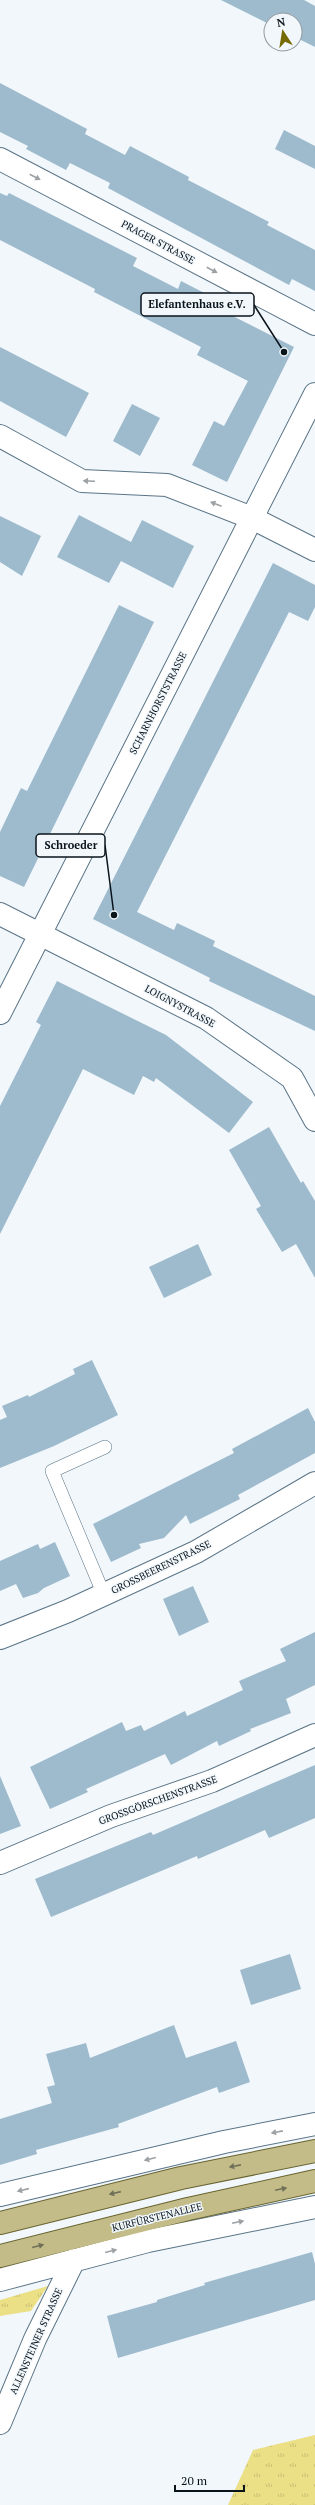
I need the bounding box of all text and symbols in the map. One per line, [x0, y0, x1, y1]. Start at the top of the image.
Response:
north arrow [263, 12, 303, 52]
text: N [275, 14, 287, 30]
one-way arrow [29, 174, 40, 180]
street label: PRAGER STRASSE [119, 217, 197, 267]
one-way arrow [206, 267, 218, 273]
callout: Elefantenhaus e.V. [141, 293, 254, 316]
text: Elefantenhaus e.V. [148, 297, 246, 311]
one-way arrow [83, 478, 95, 485]
one-way arrow [209, 500, 221, 506]
street label: SCHARNHORSTSTRASSE [126, 649, 190, 757]
callout: Schroeder [36, 834, 105, 857]
text: Schroeder [45, 838, 98, 852]
street label: LOIGNYSTRASSE [142, 982, 218, 1030]
street label: GROSSBEERENSTRASSE [109, 1537, 213, 1597]
street label: GROSSGÖRSCHENSTRASSE [97, 1772, 219, 1828]
one-way arrow [271, 2129, 283, 2135]
one-way arrow [144, 2157, 156, 2163]
one-way arrow [229, 2164, 242, 2170]
one-way arrow [275, 2185, 287, 2191]
one-way arrow [17, 2187, 29, 2193]
one-way arrow [109, 2191, 122, 2197]
street label: KURFÜRSTENALLEE [111, 2199, 203, 2234]
one-way arrow [232, 2218, 244, 2224]
one-way arrow [32, 2243, 44, 2249]
one-way arrow [105, 2247, 118, 2253]
street label: ALLENSTEINER STRASSE [7, 2286, 65, 2396]
scale bar [175, 2467, 244, 2493]
text: 20 m [181, 2473, 208, 2488]

